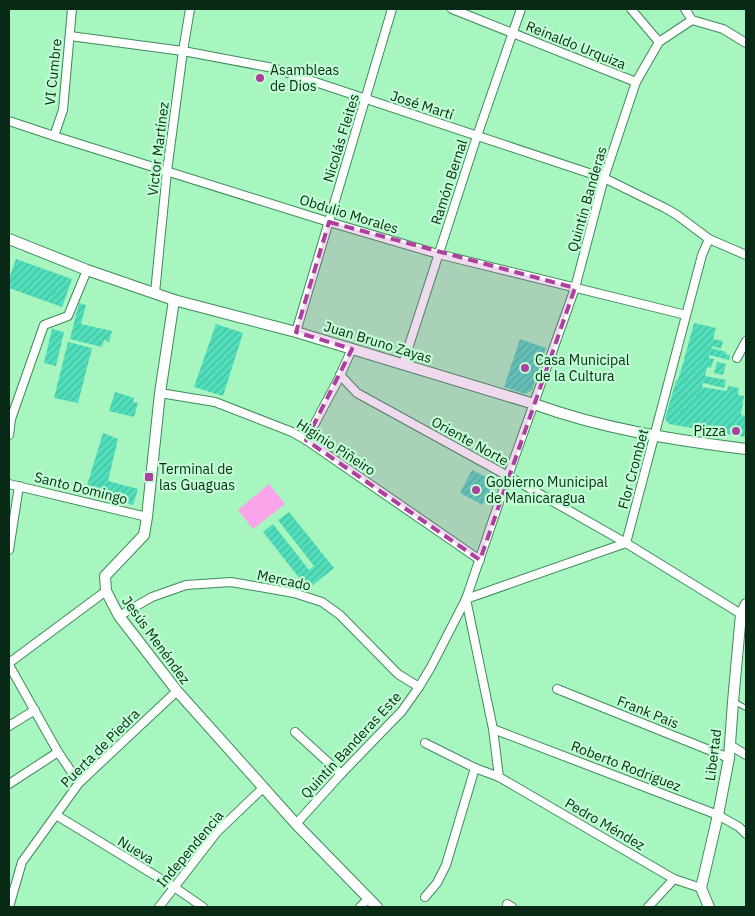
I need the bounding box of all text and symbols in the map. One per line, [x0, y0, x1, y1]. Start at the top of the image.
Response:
street label: Reinaldo Urquiza [523, 17, 629, 73]
street label: VI Cumbre [41, 37, 65, 106]
place label: Asambleas de Dios [270, 61, 340, 95]
marker: Asambleas de Dios [254, 72, 266, 84]
street label: José Martí [388, 86, 456, 124]
street label: Nicolás Fleites [319, 91, 363, 185]
street label: Victor Martínez [143, 100, 173, 197]
street label: Ramón Bernal [427, 137, 471, 227]
street label: Quintín Banderas [563, 144, 611, 254]
street label: Obdulio Morales [297, 190, 401, 238]
street label: Juan Bruno Zayas [322, 317, 434, 367]
place label: Casa Municipal de la Cultura [535, 351, 630, 385]
marker: Casa Municipal de la Cultura [519, 362, 531, 374]
street label: Oriente Norte [428, 412, 512, 470]
street label: Higinio Piñeiro [293, 415, 379, 479]
place label: Pizza [694, 422, 727, 440]
marker: Pizza [730, 425, 742, 437]
street label: Flor Crombet [614, 427, 652, 511]
place label: Terminal de las Guaguas [159, 460, 235, 494]
street label: Santo Domingo [32, 468, 130, 508]
marker: Terminal de las Guaguas [143, 471, 155, 483]
place label: Gobierno Municipal de Manicaragua [486, 473, 608, 507]
marker: Gobierno Municipal de Manicaragua [470, 484, 482, 496]
street label: Mercado [255, 566, 313, 595]
street label: Jesús Menéndez [118, 592, 194, 688]
street label: Quintín Banderas Este [297, 688, 405, 802]
street label: Frank Pais [615, 692, 682, 733]
street label: Puerta de Piedra [57, 704, 144, 791]
street label: Libertad [701, 728, 725, 782]
street label: Roberto Rodriguez [568, 737, 684, 795]
street label: Pedro Méndez [562, 794, 649, 854]
street label: Independencia [153, 806, 228, 891]
street label: Nueva [114, 832, 158, 868]

